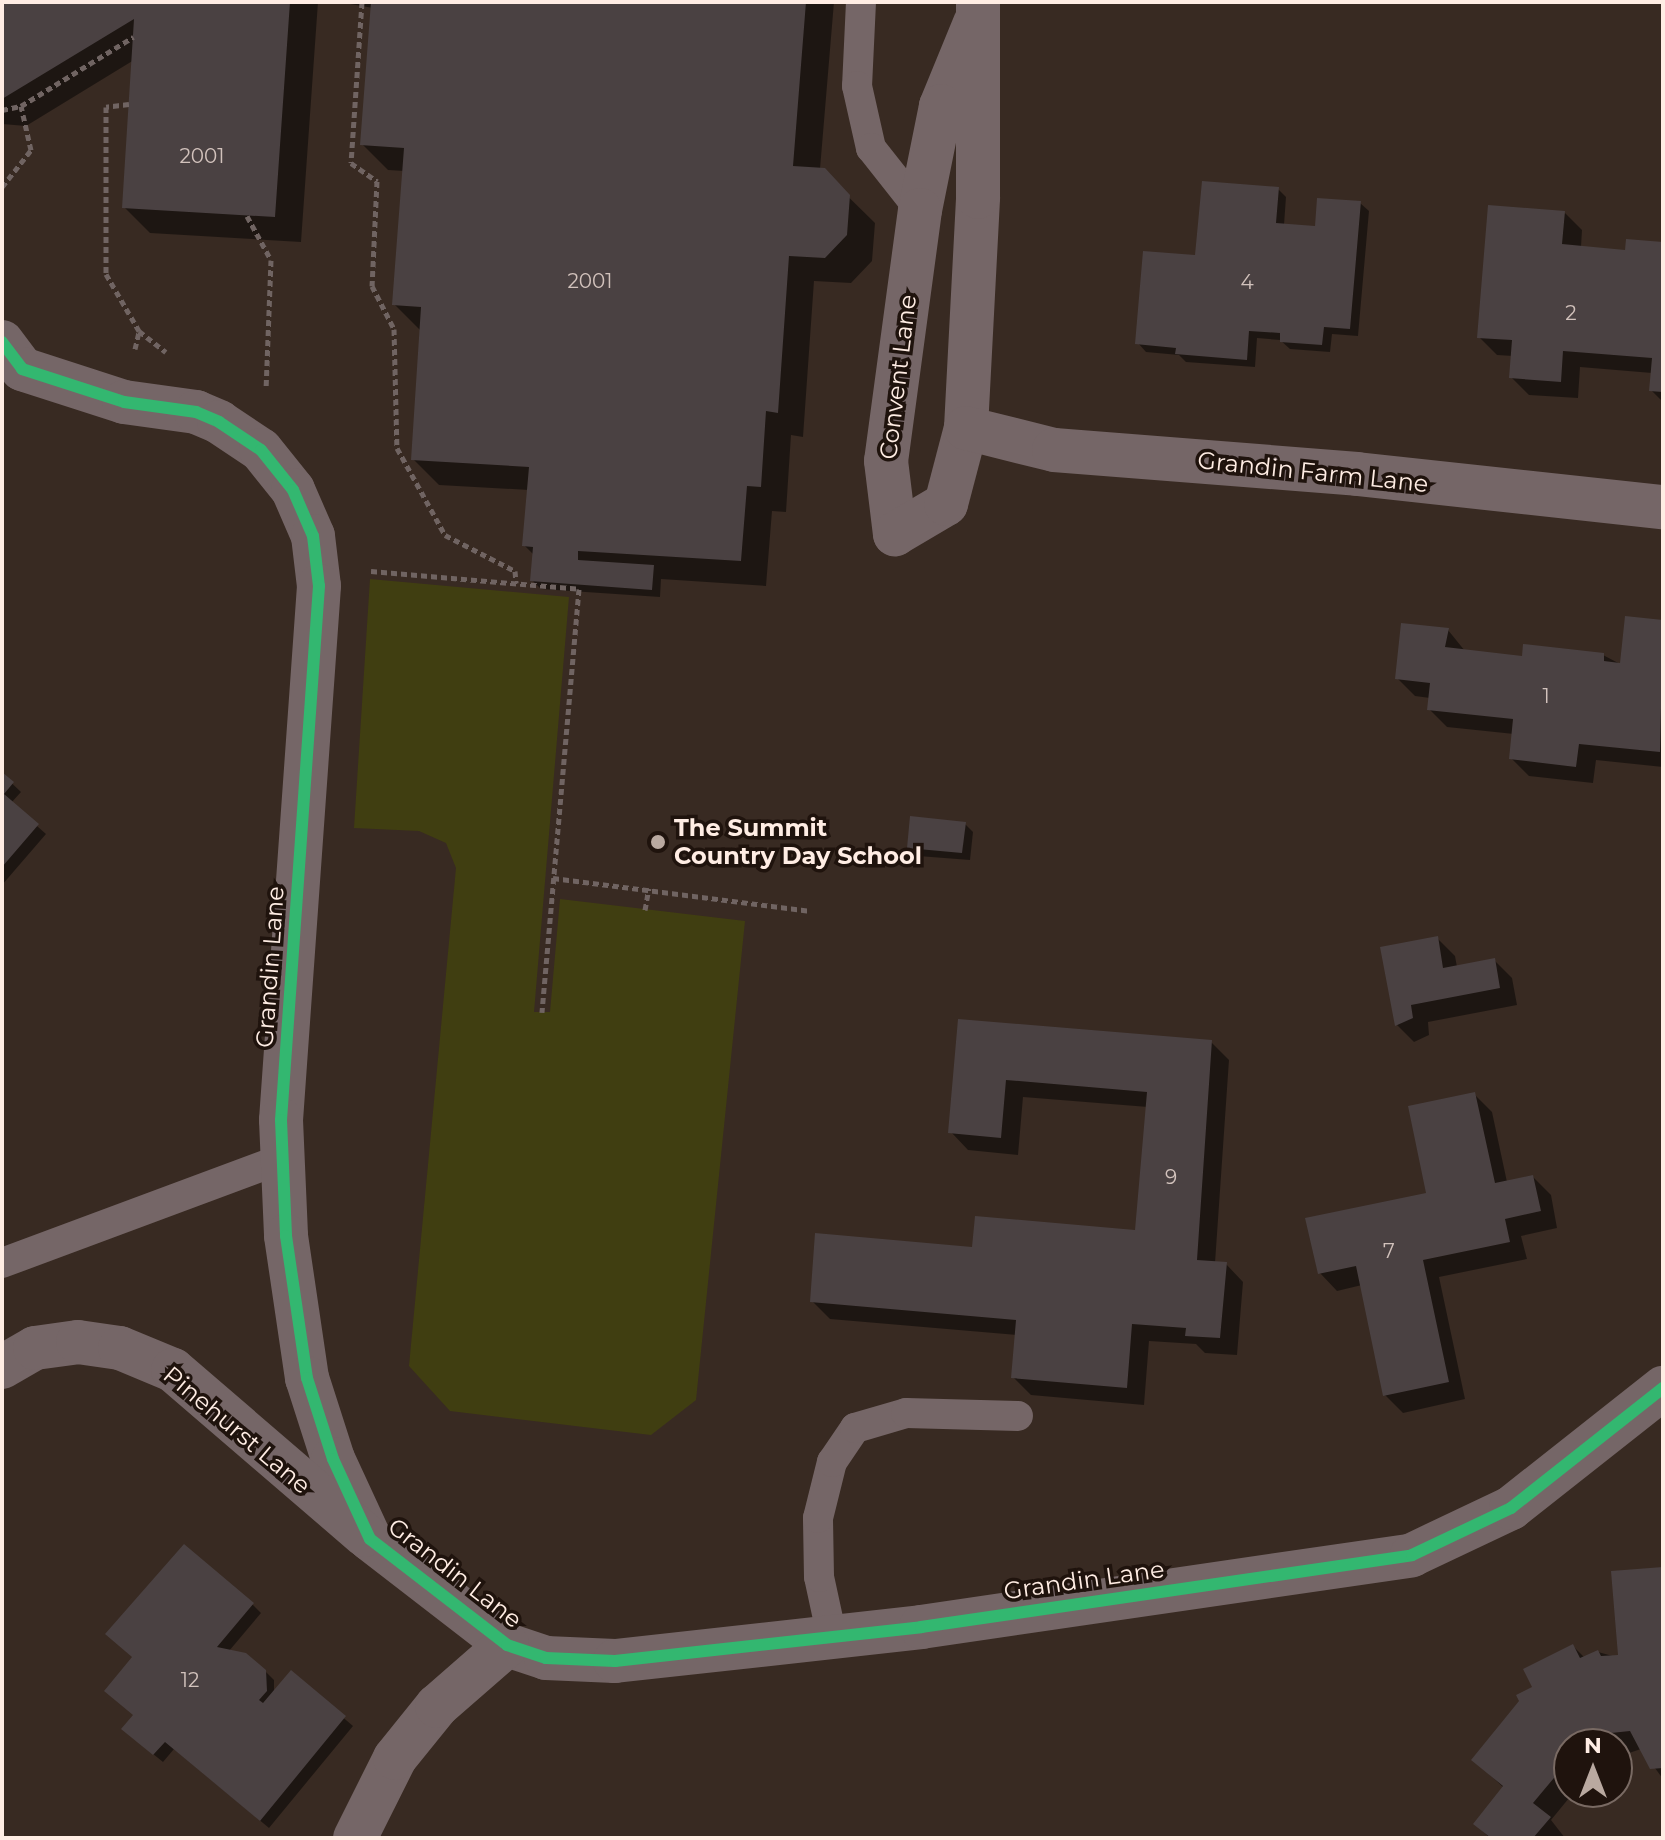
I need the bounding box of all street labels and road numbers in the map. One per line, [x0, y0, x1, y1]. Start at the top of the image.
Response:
street label: Convent Lane [874, 293, 922, 461]
street label: Grandin Farm Lane [1196, 446, 1430, 498]
street label: Grandin Lane [250, 885, 290, 1049]
street label: Pinehurst Lane [158, 1360, 316, 1500]
street label: Grandin Lane [382, 1512, 528, 1634]
street label: Grandin Lane [1002, 1554, 1166, 1606]

